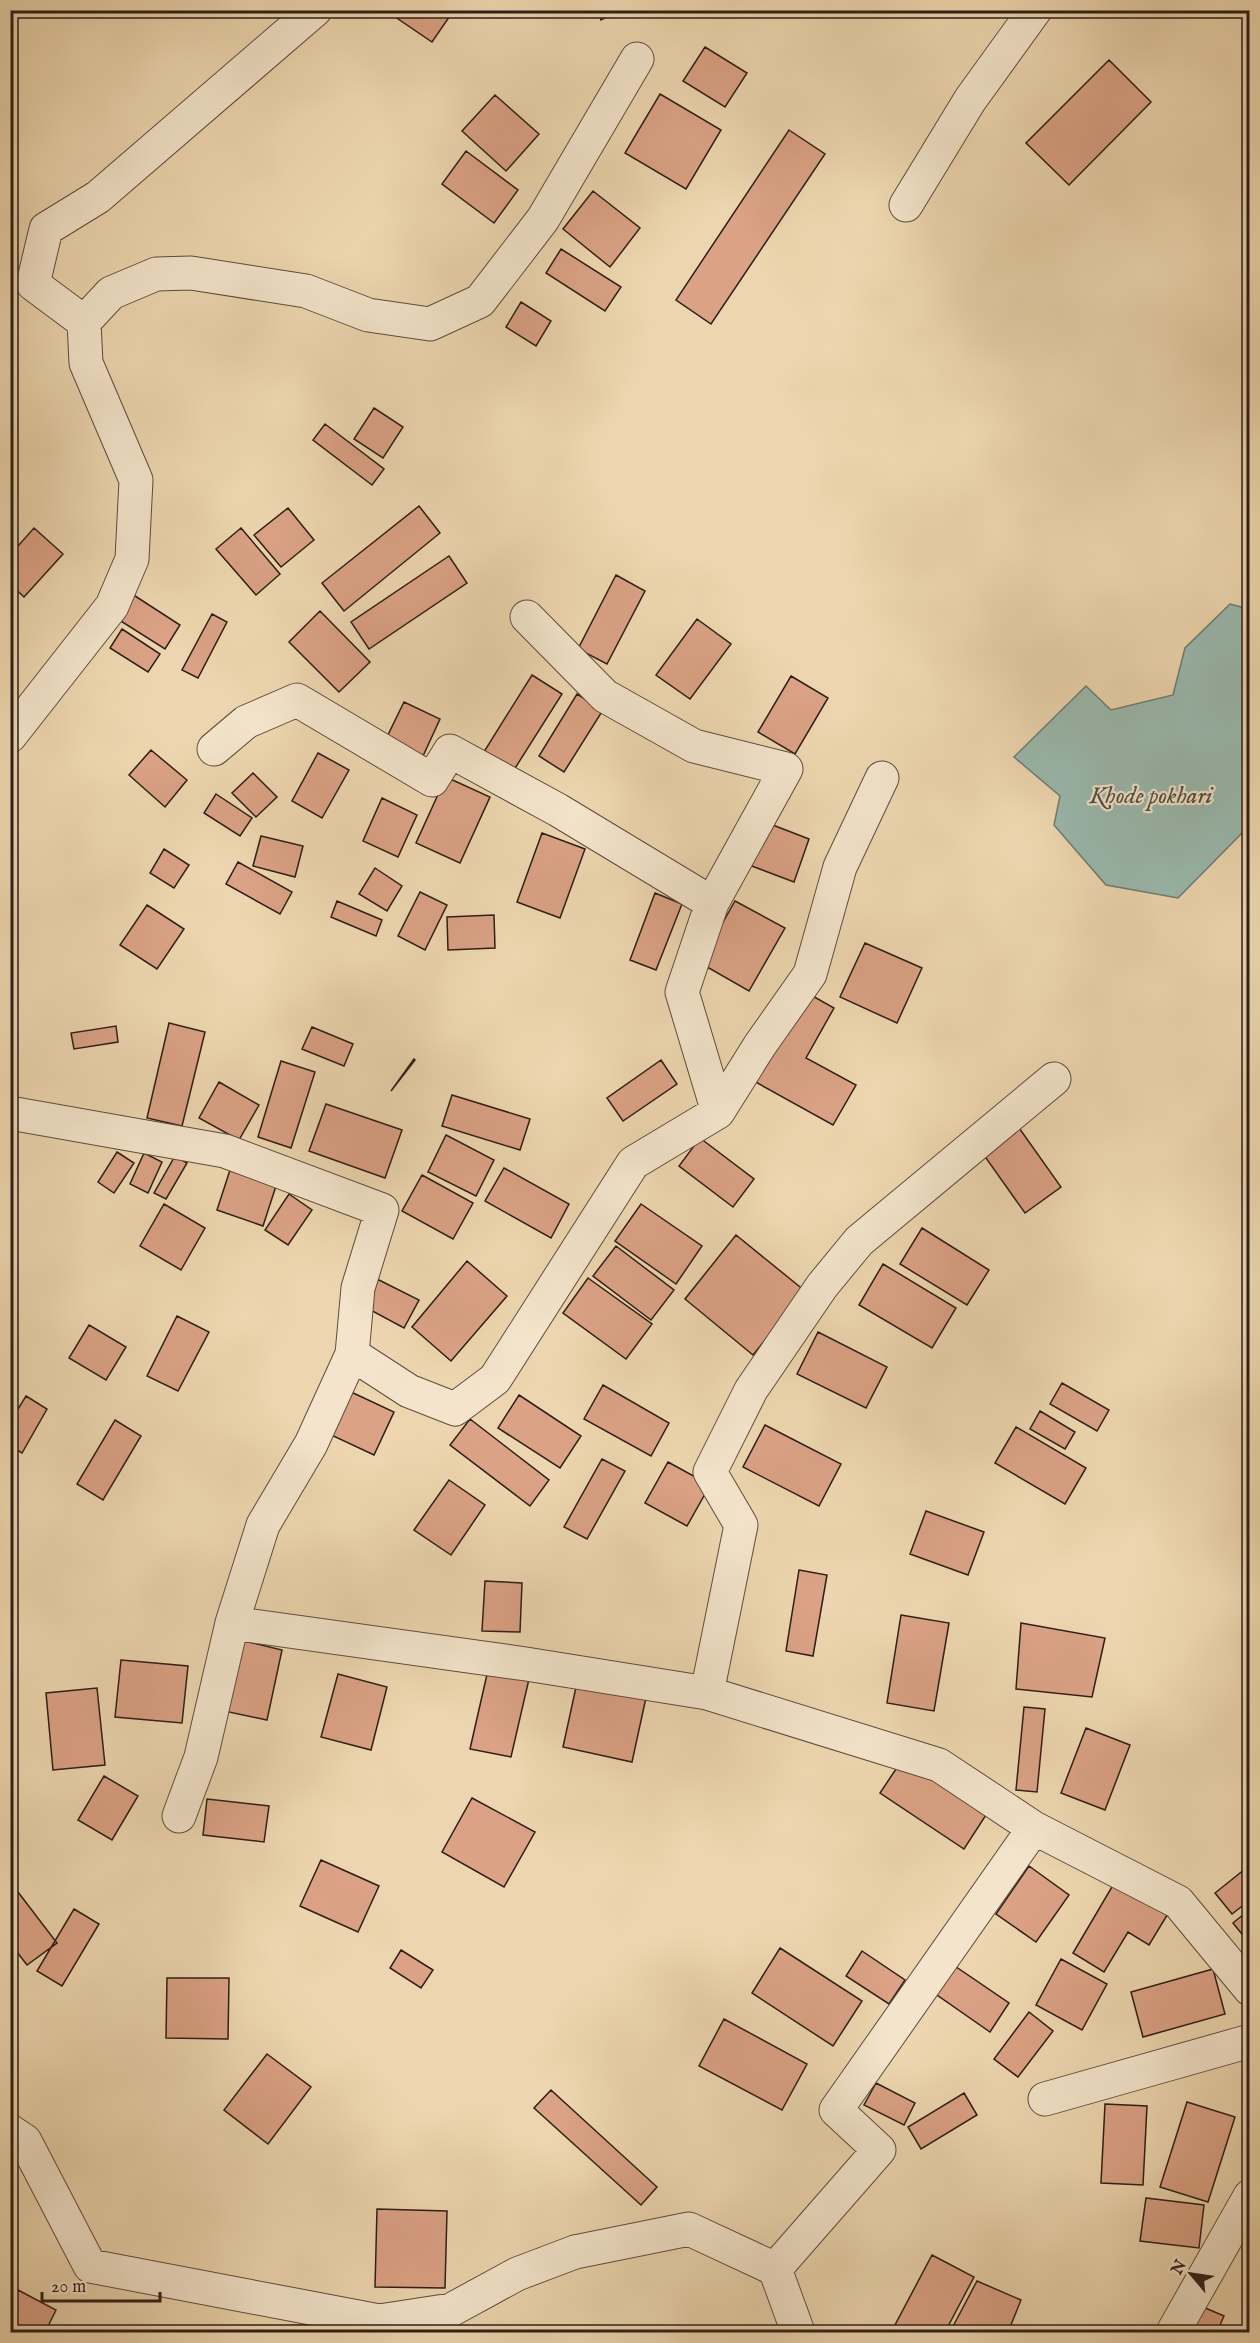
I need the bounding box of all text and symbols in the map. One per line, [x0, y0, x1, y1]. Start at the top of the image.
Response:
water label: Khode pokhari [1089, 781, 1215, 812]
north arrow [1161, 2244, 1221, 2304]
text: N [1167, 2257, 1192, 2279]
scale bar [42, 2265, 160, 2303]
text: 20 m [51, 2276, 86, 2299]

